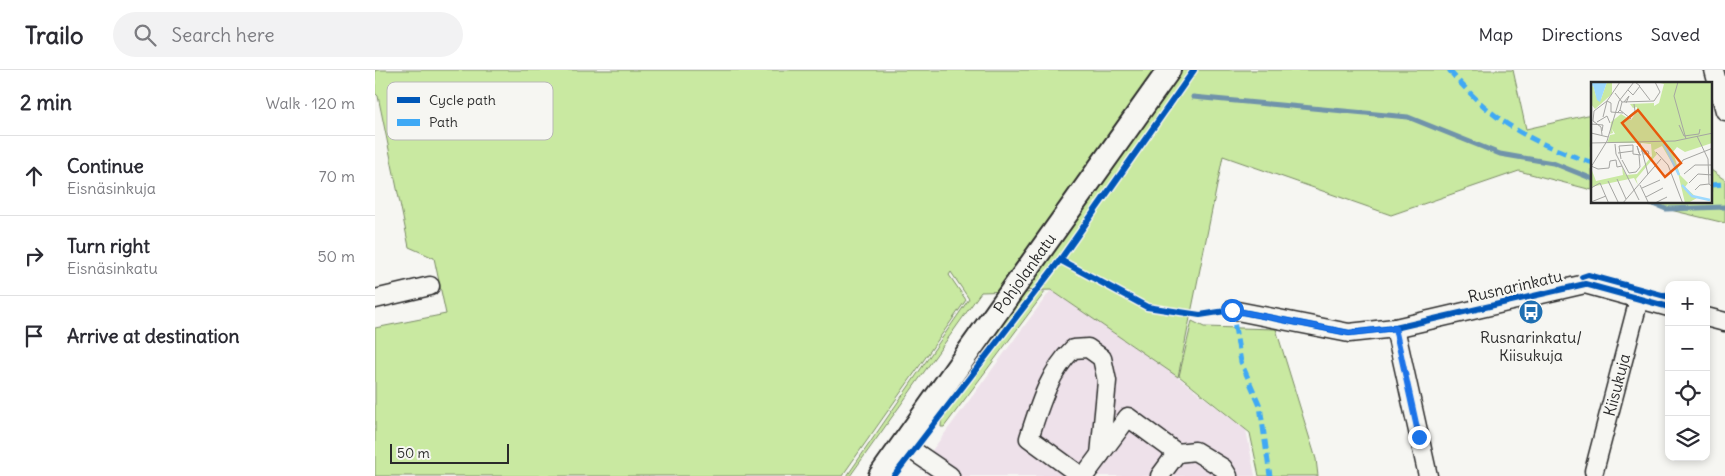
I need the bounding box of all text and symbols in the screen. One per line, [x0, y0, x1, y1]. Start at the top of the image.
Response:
search box [113, 12, 463, 57]
text: Trailo [25, 20, 83, 50]
icon: search [131, 21, 159, 49]
text: Search here [171, 23, 274, 47]
text: Map [1478, 23, 1513, 46]
text: Directions [1541, 23, 1623, 46]
text: Saved [1651, 23, 1700, 46]
legend [387, 82, 553, 140]
inset map [1591, 82, 1713, 204]
text: 2 min [20, 89, 72, 116]
text: Cycle path [429, 91, 496, 109]
text: Walk · 120 m [265, 93, 355, 113]
text: Path [429, 113, 458, 131]
text: Continue [67, 154, 144, 178]
icon: ahead [20, 162, 48, 190]
text: 70 m [319, 166, 355, 186]
text: Eisnäsinkuja [67, 178, 156, 198]
street label: Pohjolankatu [989, 229, 1060, 317]
text: Turn right [67, 234, 150, 258]
icon: right [20, 242, 48, 270]
text: 50 m [317, 246, 355, 266]
text: Eisnäsinkatu [67, 258, 158, 278]
street label: Rusnarinkatu [1466, 265, 1564, 307]
map controls [1665, 281, 1710, 461]
button: + [1665, 281, 1710, 326]
route start [1221, 299, 1244, 322]
bus stop icon: Rusnarinkatu/ Kiisukuja [1518, 299, 1544, 325]
icon: arrive [20, 322, 48, 350]
text: Arrive at destination [67, 324, 240, 348]
button: − [1665, 326, 1710, 371]
place label: Rusnarinkatu/ Kiisukuja [1480, 327, 1582, 365]
street label: Kiisukuja [1599, 351, 1634, 418]
button: locate [1665, 371, 1710, 416]
button: layers [1665, 416, 1710, 461]
route end [1408, 426, 1431, 449]
scale bar [390, 441, 509, 464]
text: 50 m [397, 444, 430, 462]

